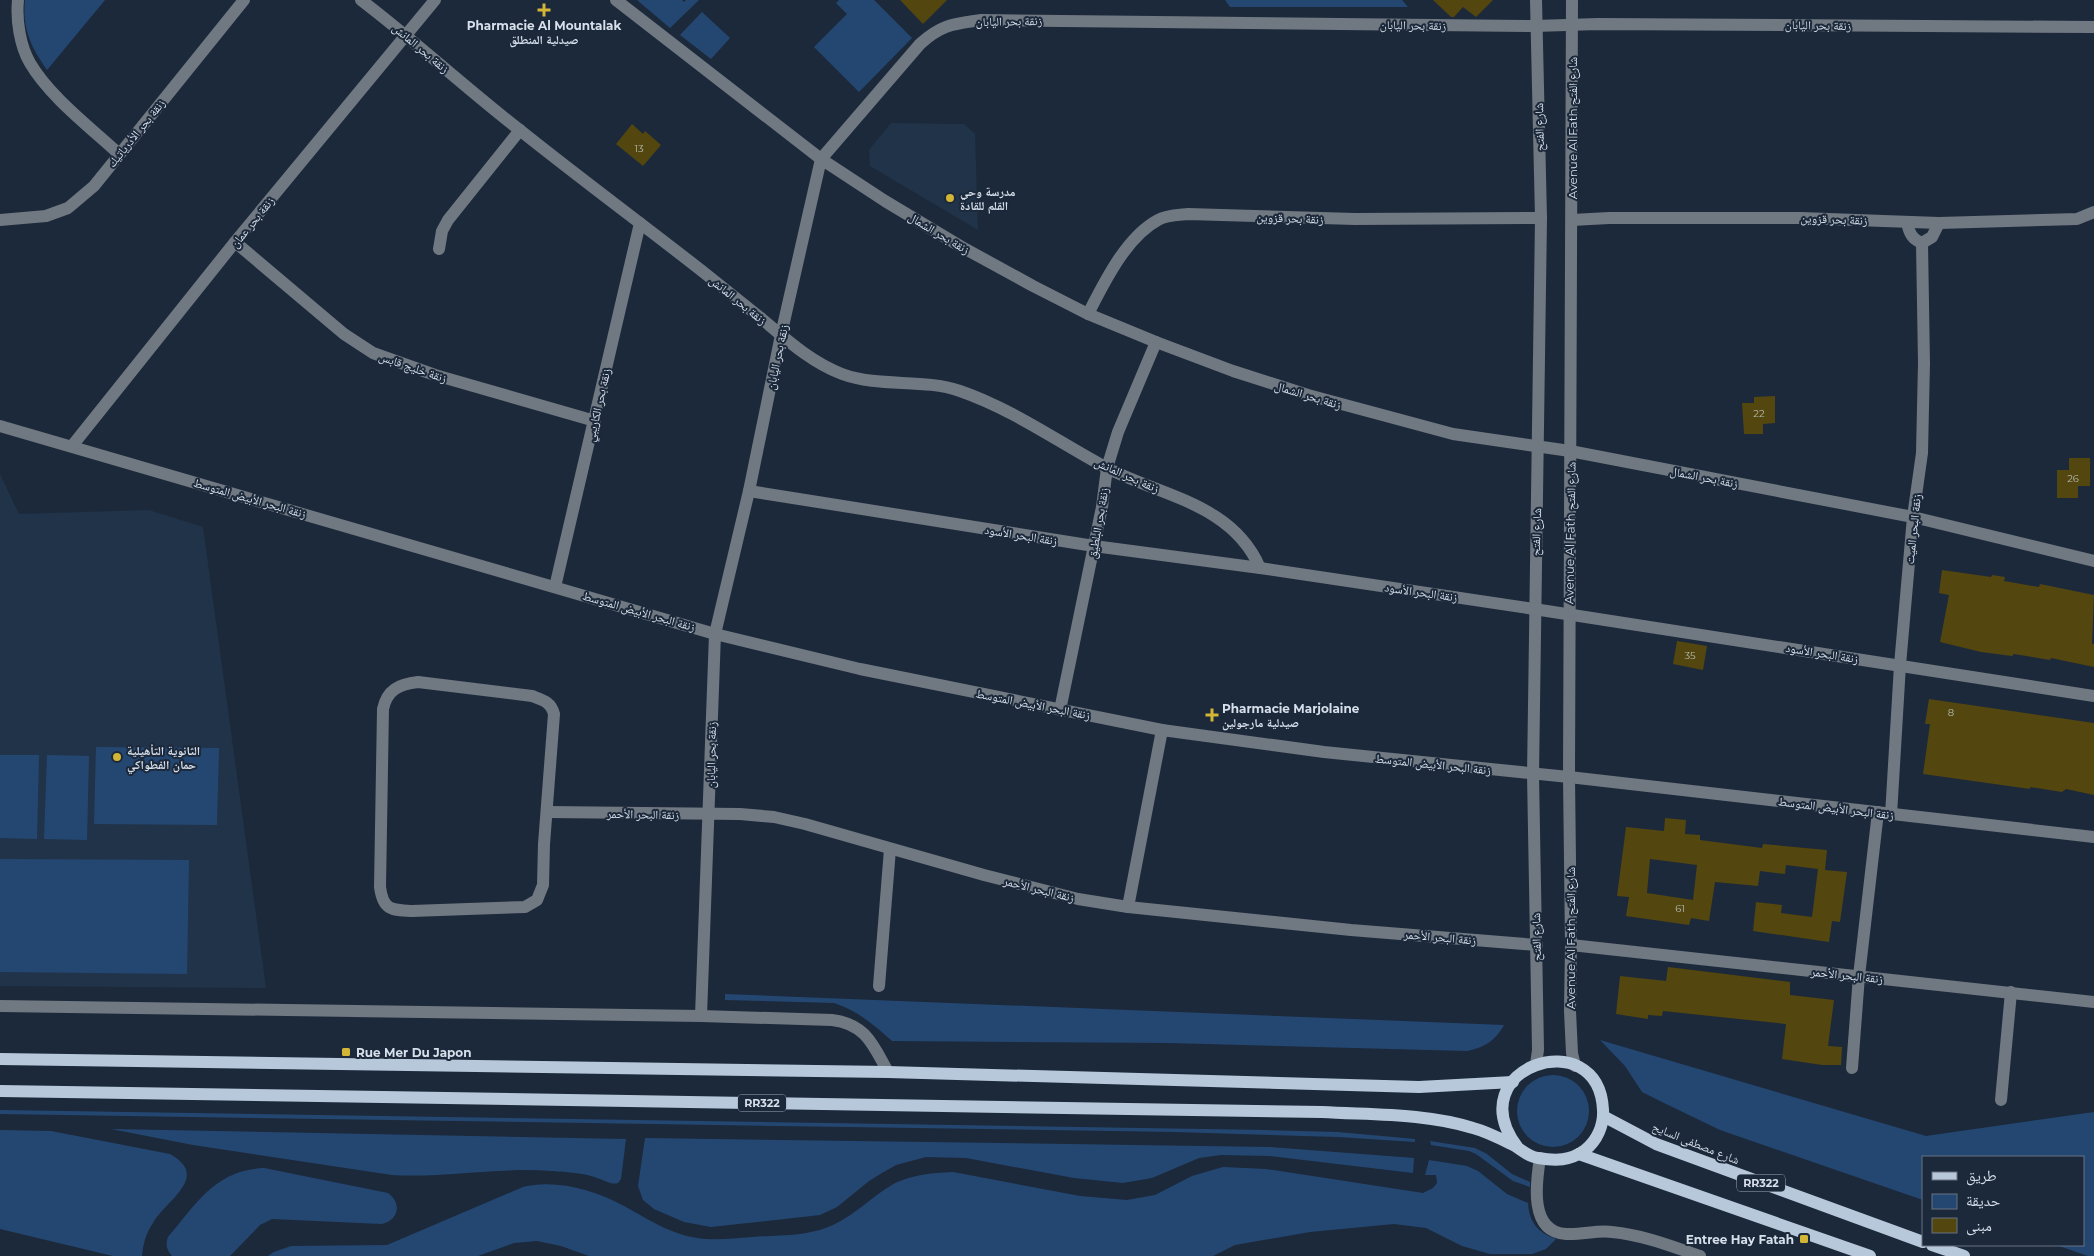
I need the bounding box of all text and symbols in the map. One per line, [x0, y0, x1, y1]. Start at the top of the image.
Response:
marker: Pharmacie Al Mountalak صيدلية المنطلق [538, 4, 550, 16]
street label: زنقة بحر اليابان [976, 13, 1043, 29]
street label: زنقة بحر اليابان [1380, 17, 1447, 33]
street label: زنقة بحر اليابان [1785, 17, 1852, 33]
place label: Pharmacie Al Mountalak صيدلية المنطلق [467, 18, 621, 48]
street label: زنقة بحر المانش [389, 20, 453, 77]
street label: Avenue Al Fath شارع الفتح [1565, 57, 1581, 199]
street label: زنقة بحر الأدرياتيك [104, 96, 169, 170]
street label: شارع الفتح [1531, 103, 1548, 151]
house number: 13 [634, 142, 644, 155]
place label: مدرسة وحي القلم للقادة [960, 184, 1016, 214]
marker: مدرسة وحي القلم للقادة [944, 192, 956, 204]
street label: زنقة بحر عمان [227, 193, 278, 251]
street label: زنقة بحر الشمال [905, 209, 973, 258]
street label: زنقة بحر قزوين [1256, 209, 1324, 227]
street label: زنقة بحر قزوين [1800, 210, 1868, 228]
street label: زنقة بحر المانش [706, 272, 770, 328]
street label: زنقة بحر اليابان [763, 323, 792, 391]
street label: زنقة خليج قابس [377, 348, 449, 386]
street label: زنقة بحر الكاريبي [582, 366, 617, 444]
street label: زنقة بحر الشمال [1273, 378, 1343, 413]
house number: 22 [1753, 407, 1765, 420]
street label: زنقة بحر المانش [1092, 454, 1162, 496]
street label: Avenue Al Fath شارع الفتح [1561, 462, 1580, 604]
street label: زنقة بحر الشمال [1669, 463, 1740, 491]
house number: 26 [2067, 472, 2079, 485]
street label: زنقة البحر الأبيض المتوسط [192, 475, 308, 522]
street label: زنقة بحر البلطيق [1084, 486, 1112, 560]
street label: زنقة البحر الميت [1902, 493, 1925, 565]
street label: شارع الفتح [1528, 507, 1545, 556]
street label: زنقة البحر الأسود [983, 522, 1059, 549]
street label: زنقة البحر الأسود [1383, 579, 1459, 605]
street label: زنقة البحر الأبيض المتوسط [581, 588, 697, 635]
street label: زنقة البحر الأسود [1784, 640, 1860, 667]
house number: 35 [1684, 649, 1696, 662]
street label: زنقة البحر الأبيض المتوسط [974, 686, 1092, 723]
place label: Pharmacie Marjolaine صيدلية مارجولين [1222, 701, 1360, 731]
house number: 8 [1948, 706, 1954, 719]
marker: Pharmacie Marjolaine صيدلية مارجولين [1206, 709, 1218, 721]
street label: زنقة بحر اليابان [703, 721, 719, 788]
place label: الثانوية التأهيلية حمان الفطواكي [127, 743, 200, 774]
street label: زنقة البحر الأبيض المتوسط [1374, 750, 1492, 778]
marker: الثانوية التأهيلية حمان الفطواكي [111, 751, 123, 763]
street label: زنقة البحر الأبيض المتوسط [1777, 793, 1895, 823]
street label: زنقة البحر الأحمر [606, 806, 680, 823]
street label: Avenue Al Fath شارع الفتح [1563, 867, 1579, 1009]
street label: زنقة البحر الأحمر [1001, 873, 1076, 906]
house number: 61 [1675, 902, 1685, 915]
street label: شارع الفتح [1528, 913, 1545, 961]
street label: زنقة البحر الأحمر [1402, 926, 1477, 948]
street label: زنقة البحر الأحمر [1809, 964, 1884, 987]
place label: Rue Mer Du Japon [356, 1045, 472, 1060]
marker: Rue Mer Du Japon [340, 1046, 352, 1058]
road number: RR322 [738, 1094, 786, 1112]
street label: شارع مصطفى السايح [1650, 1119, 1742, 1168]
legend [1922, 1156, 2084, 1246]
text: طريق [1966, 1166, 1997, 1186]
road number: RR322 [1737, 1174, 1785, 1192]
text: حديقة [1966, 1191, 2001, 1210]
text: مبنى [1966, 1216, 1992, 1236]
place label: Entree Hay Fatah [1686, 1232, 1794, 1247]
marker: Entree Hay Fatah [1798, 1233, 1810, 1245]

